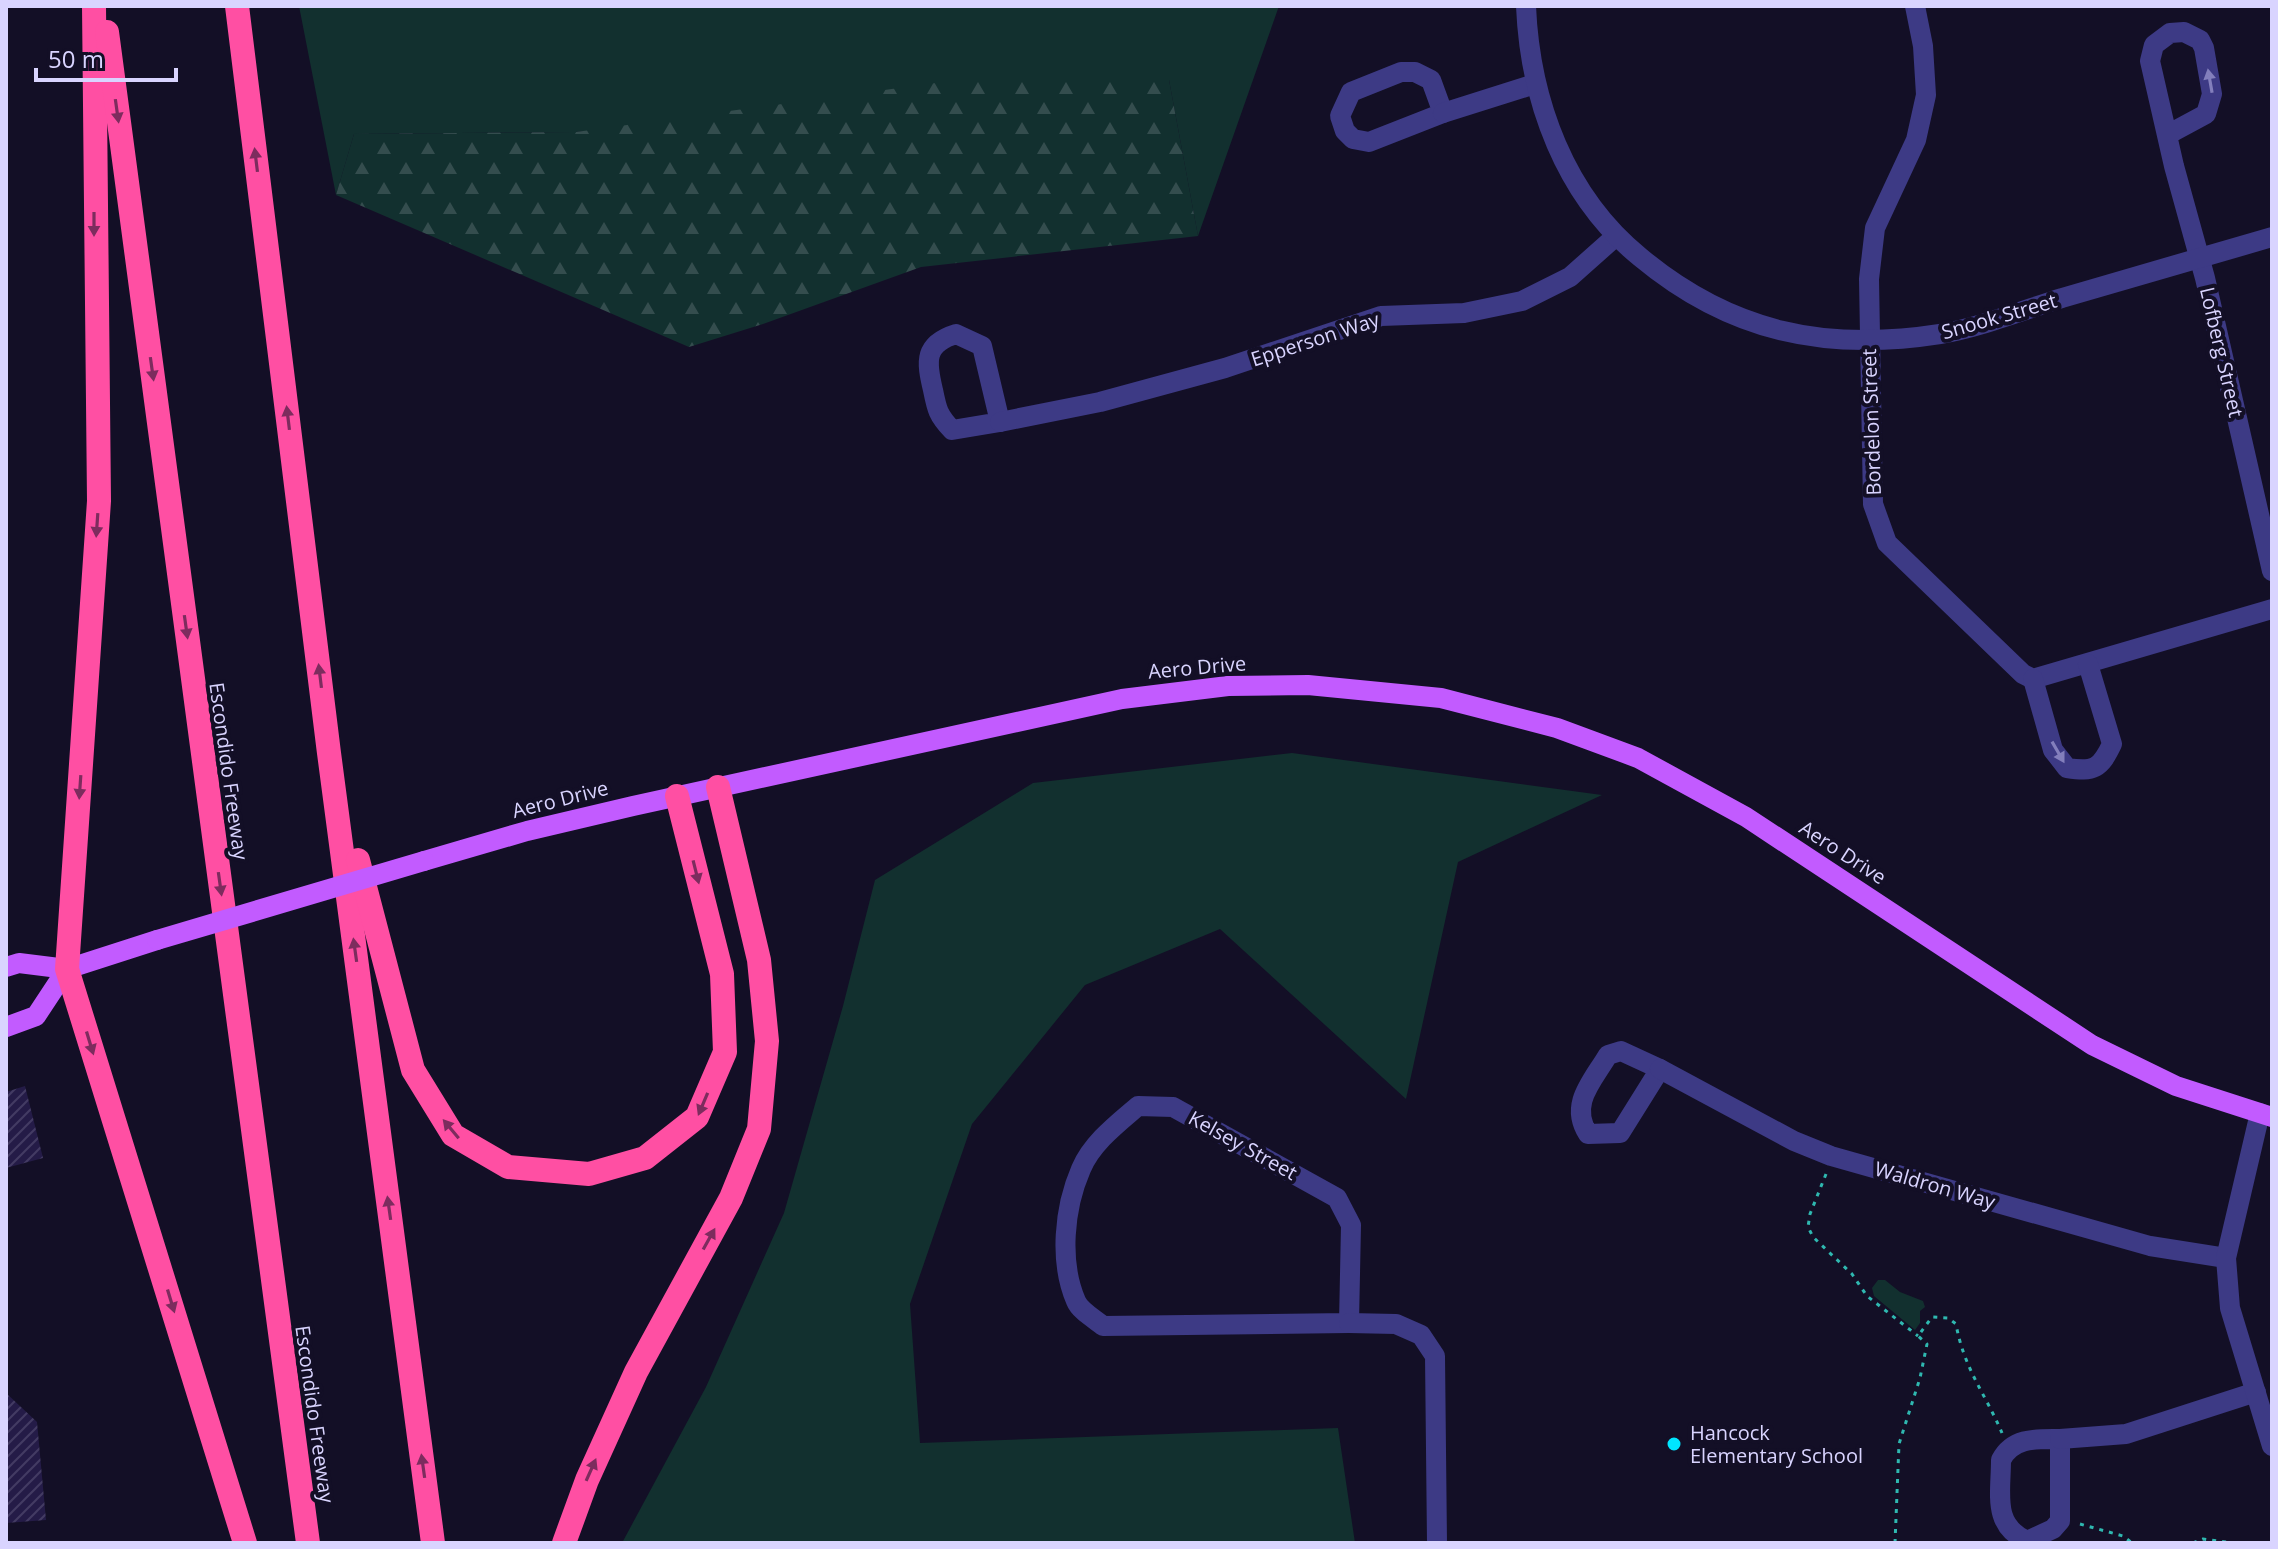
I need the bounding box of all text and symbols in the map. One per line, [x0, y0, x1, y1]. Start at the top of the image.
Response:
scale bar [36, 32, 176, 82]
text: 50 m [48, 42, 104, 75]
one-way arrow [2203, 69, 2216, 94]
one-way arrow [111, 99, 124, 124]
one-way arrow [249, 147, 262, 172]
one-way arrow [88, 212, 100, 237]
street label: Lofberg Street [2194, 284, 2250, 420]
street label: Snook Street [1938, 287, 2060, 345]
street label: Epperson Way [1247, 305, 1384, 372]
street label: Bordelon Street [1855, 348, 1887, 496]
one-way arrow [145, 357, 158, 382]
one-way arrow [281, 405, 294, 430]
one-way arrow [90, 513, 103, 538]
one-way arrow [180, 614, 193, 639]
street label: Aero Drive [1147, 649, 1247, 685]
one-way arrow [313, 663, 326, 688]
street label: Escondido Freeway [203, 681, 255, 862]
one-way arrow [2051, 741, 2065, 763]
street label: Aero Drive [509, 774, 611, 824]
one-way arrow [73, 775, 86, 800]
street label: Aero Drive [1794, 814, 1892, 890]
one-way arrow [691, 859, 703, 884]
one-way arrow [214, 872, 227, 897]
one-way arrow [348, 937, 361, 962]
one-way arrow [84, 1032, 97, 1056]
one-way arrow [696, 1092, 709, 1116]
street label: Kelsey Street [1184, 1104, 1302, 1186]
one-way arrow [443, 1118, 460, 1139]
street label: Waldron Way [1872, 1155, 1999, 1215]
one-way arrow [382, 1195, 395, 1220]
one-way arrow [702, 1227, 716, 1250]
one-way arrow [165, 1290, 178, 1314]
street label: Escondido Freeway [289, 1324, 341, 1505]
place label: Hancock Elementary School [1690, 1419, 1863, 1469]
marker: Hancock Elementary School [1665, 1435, 1683, 1453]
one-way arrow [416, 1453, 429, 1478]
one-way arrow [584, 1458, 598, 1482]

